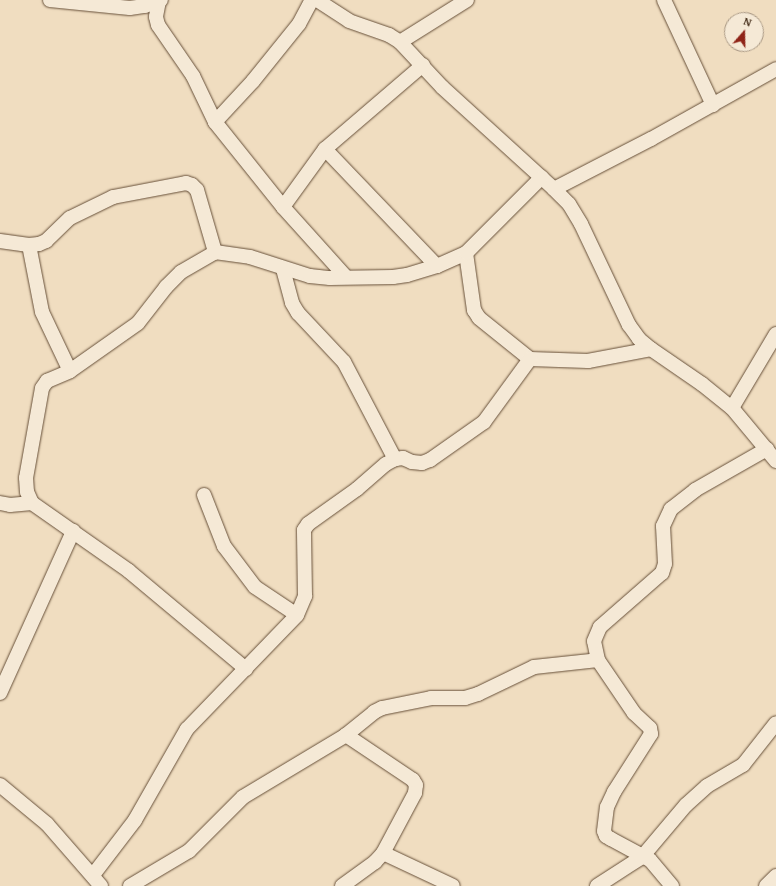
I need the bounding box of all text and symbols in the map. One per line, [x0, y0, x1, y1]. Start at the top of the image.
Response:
north arrow [724, 12, 764, 52]
text: N [742, 13, 754, 30]

